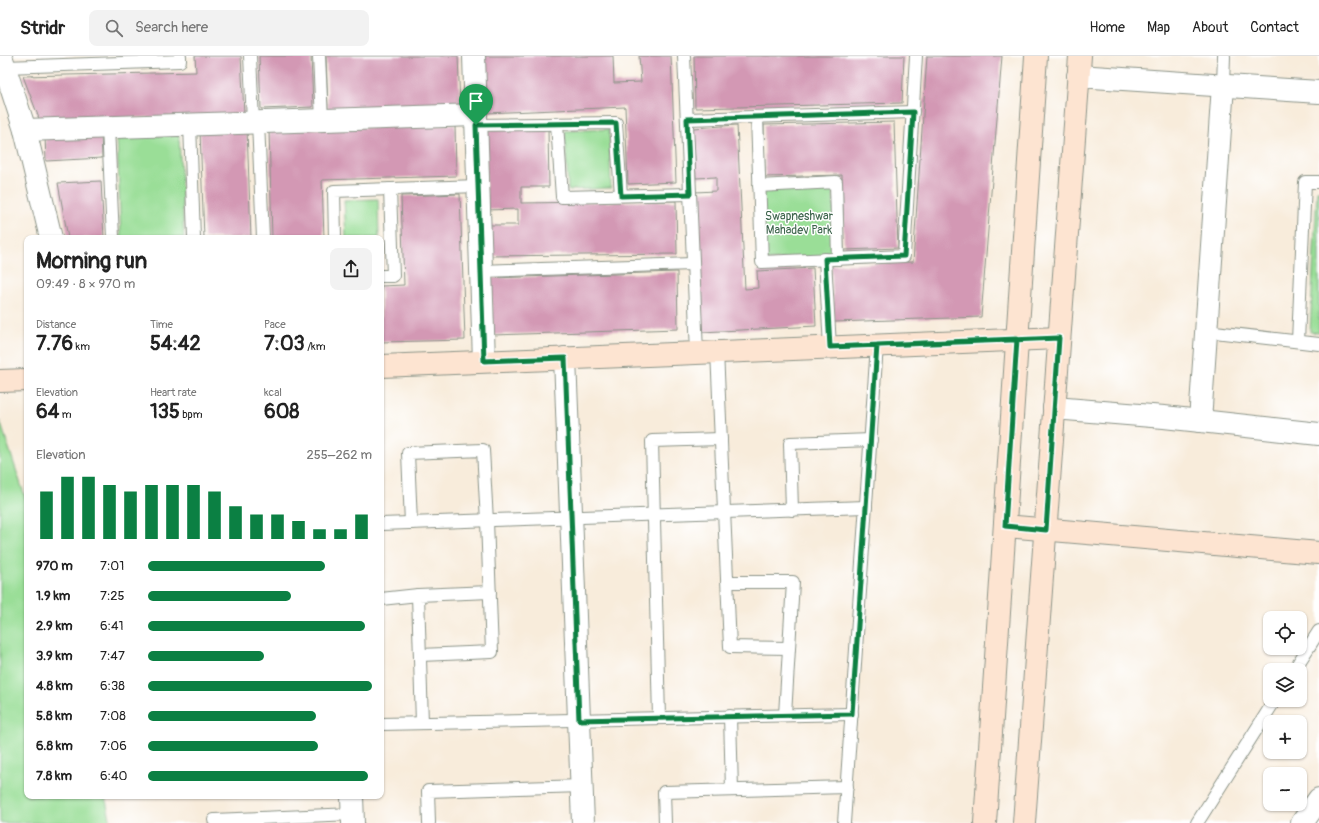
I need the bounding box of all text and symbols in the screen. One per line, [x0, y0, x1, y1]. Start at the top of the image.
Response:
search box [89, 10, 369, 46]
text: Stridr [20, 16, 65, 40]
icon: search [103, 17, 125, 39]
text: Search here [135, 18, 208, 37]
text: Home [1090, 19, 1125, 36]
text: Map [1147, 19, 1170, 36]
text: About [1192, 19, 1228, 36]
text: Contact [1250, 19, 1299, 36]
pin [459, 84, 493, 125]
icon: arrive [465, 90, 487, 112]
park label: Swapneshwar Mahadev Park [765, 209, 834, 238]
text: Morning run [36, 247, 147, 275]
button: share [330, 248, 372, 290]
text: 09:49 · 8 × 970 m [36, 276, 135, 292]
text: Distance [36, 318, 76, 331]
text: Time [150, 318, 173, 331]
text: Pace [264, 318, 286, 331]
text: 7.76 [36, 331, 73, 356]
text: 54:42 [150, 331, 201, 356]
text: 7:03 [264, 331, 305, 356]
text: km [73, 340, 90, 353]
text: /km [305, 340, 325, 353]
text: Elevation [36, 386, 78, 399]
text: Heart rate [150, 386, 196, 399]
text: kcal [264, 386, 282, 399]
text: 64 [36, 399, 59, 424]
text: 135 [150, 399, 180, 424]
text: 608 [264, 399, 299, 424]
text: m [59, 408, 71, 421]
text: bpm [180, 408, 203, 421]
text: Elevation [36, 447, 86, 463]
text: 255–262 m [307, 447, 372, 463]
text: 970 m [36, 558, 73, 574]
text: 7:01 [100, 558, 124, 574]
text: 1.9 km [36, 588, 70, 604]
text: 7:25 [100, 588, 125, 604]
map controls [1263, 611, 1307, 811]
button: locate [1263, 611, 1307, 655]
text: 2.9 km [36, 618, 73, 634]
text: 6:41 [100, 618, 124, 634]
text: 3.9 km [36, 648, 73, 664]
text: 7:47 [100, 648, 125, 664]
button: layers [1263, 663, 1307, 707]
text: 4.8 km [36, 678, 73, 694]
text: 6:38 [100, 678, 125, 694]
text: 5.8 km [36, 708, 72, 724]
text: 7:08 [100, 708, 126, 724]
button: + [1263, 715, 1307, 759]
text: 6.8 km [36, 738, 73, 754]
text: 7:06 [100, 738, 127, 754]
button: − [1263, 767, 1307, 811]
text: 7.8 km [36, 768, 72, 784]
text: 6:40 [100, 768, 127, 784]

